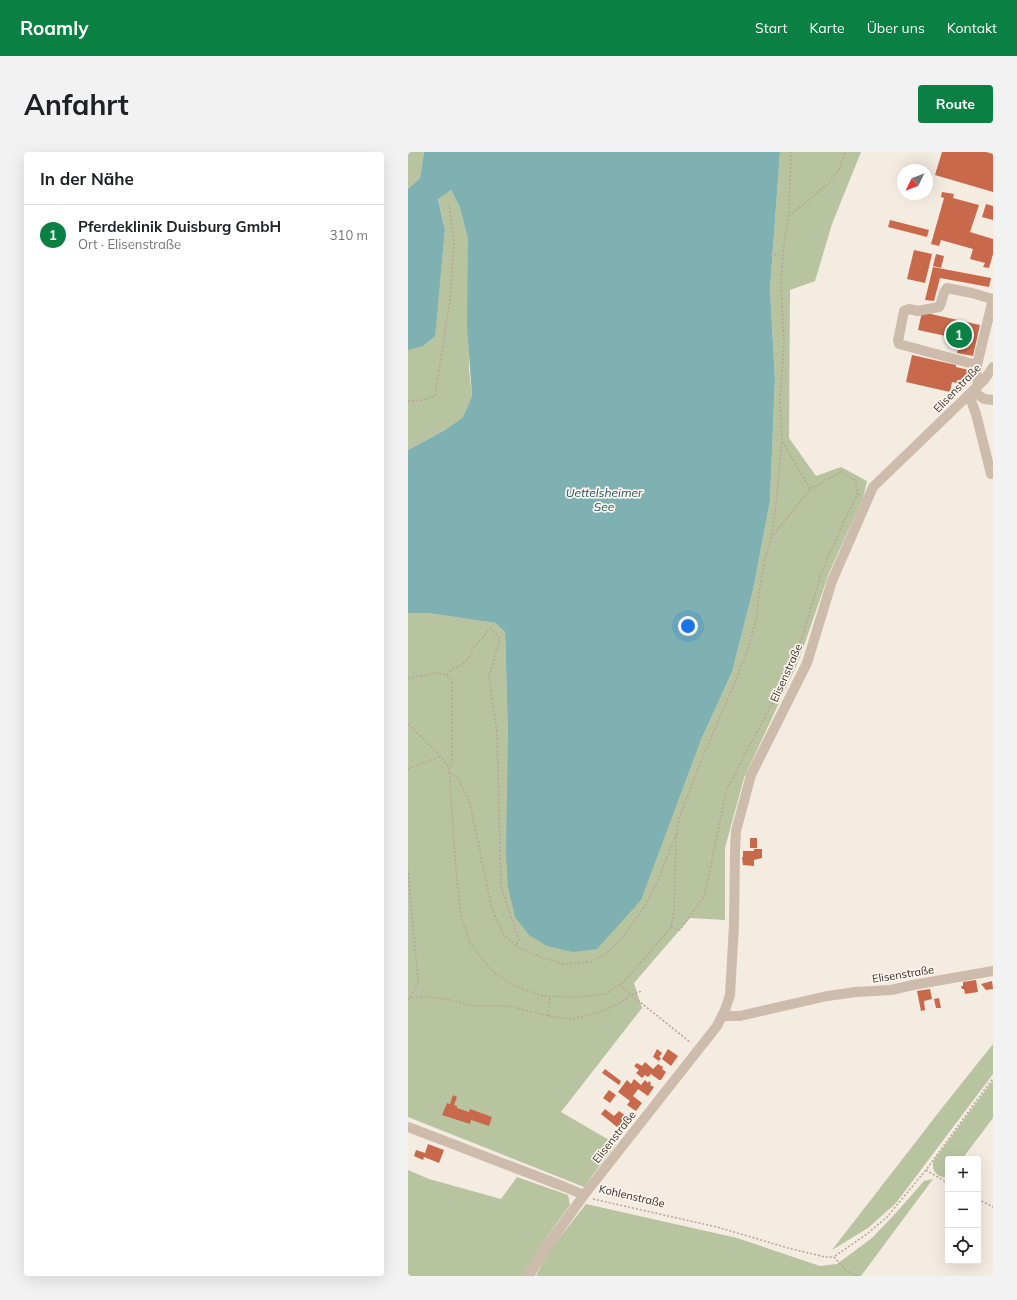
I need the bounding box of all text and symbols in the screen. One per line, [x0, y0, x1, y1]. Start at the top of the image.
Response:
text: Roamly [20, 16, 88, 40]
text: Start [755, 19, 787, 37]
text: Karte [809, 19, 845, 37]
text: Über uns [867, 19, 925, 37]
text: Kontakt [947, 19, 997, 37]
button: Route [918, 85, 993, 123]
text: Anfahrt [24, 87, 129, 122]
north arrow [897, 164, 933, 200]
text: In der Nähe [40, 168, 134, 189]
text: Pferdeklinik Duisburg GmbH [78, 217, 281, 236]
text: 1 [49, 227, 57, 243]
text: 310 m [330, 227, 368, 243]
text: Ort · Elisenstraße [78, 236, 181, 252]
pin: 1 [946, 320, 972, 350]
street label: Elisenstraße [930, 361, 984, 415]
water label: Uettelsheimer See [566, 485, 643, 514]
your location [678, 616, 698, 636]
street label: Elisenstraße [767, 642, 805, 704]
street label: Elisenstraße [871, 962, 935, 986]
street label: Elisenstraße [589, 1108, 639, 1166]
map controls [945, 1156, 981, 1264]
button: + [945, 1156, 981, 1192]
street label: Kohlenstraße [598, 1182, 666, 1210]
button: − [945, 1192, 981, 1228]
button: locate [945, 1228, 981, 1264]

